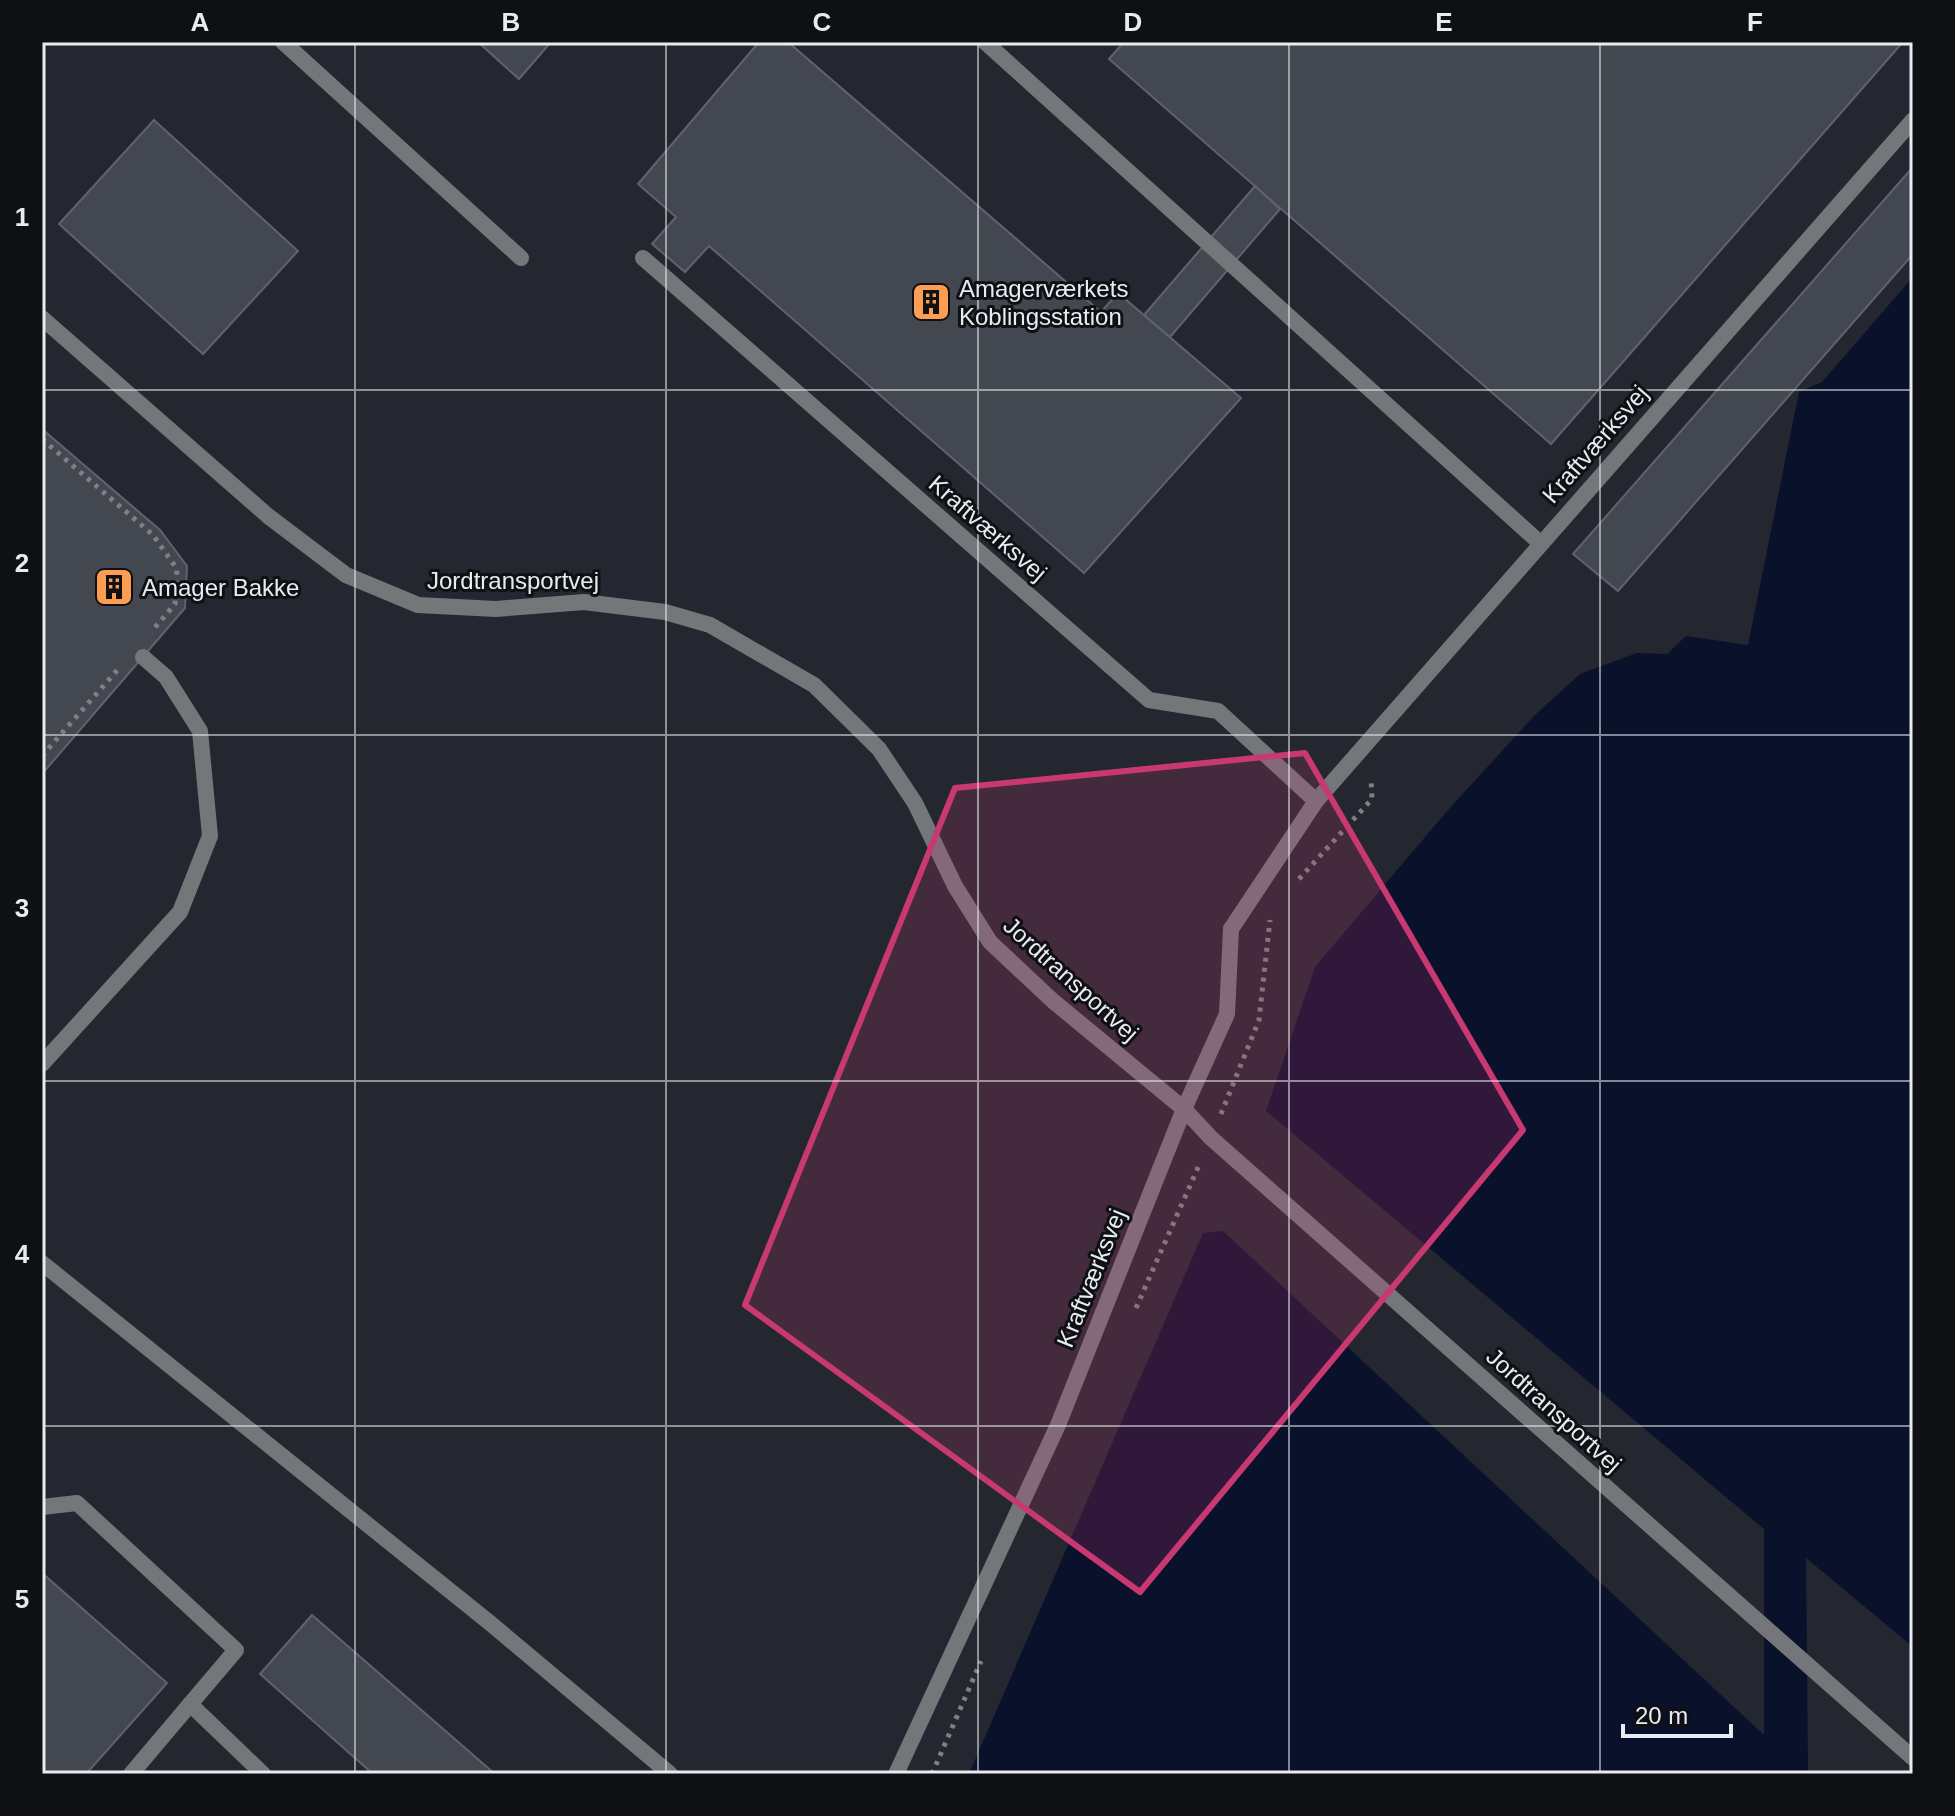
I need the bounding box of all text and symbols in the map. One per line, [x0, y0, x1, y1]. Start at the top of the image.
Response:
text: A [191, 7, 210, 37]
text: B [502, 7, 520, 37]
text: C [813, 7, 832, 37]
text: D [1124, 7, 1142, 37]
text: E [1435, 7, 1453, 37]
text: F [1747, 7, 1763, 37]
text: 1 [15, 202, 29, 232]
place label: Amagerværkets Koblingsstation [959, 275, 1128, 330]
building icon: Amagerværkets Koblingsstation [910, 281, 952, 323]
street label: Kraftværksvej [1537, 380, 1653, 508]
street label: Kraftværksvej [924, 470, 1052, 586]
text: 2 [15, 548, 29, 578]
building icon: Amager Bakke [93, 566, 135, 608]
street label: Jordtransportvej [427, 567, 599, 594]
place label: Amager Bakke [142, 574, 299, 601]
text: 3 [15, 893, 29, 923]
street label: Jordtransportvej [998, 911, 1144, 1047]
street label: Kraftværksvej [1051, 1205, 1131, 1351]
text: 4 [15, 1239, 30, 1269]
street label: Jordtransportvej [1481, 1342, 1627, 1478]
text: 5 [15, 1584, 29, 1614]
scale bar [1623, 1688, 1731, 1738]
text: 20 m [1635, 1702, 1688, 1729]

